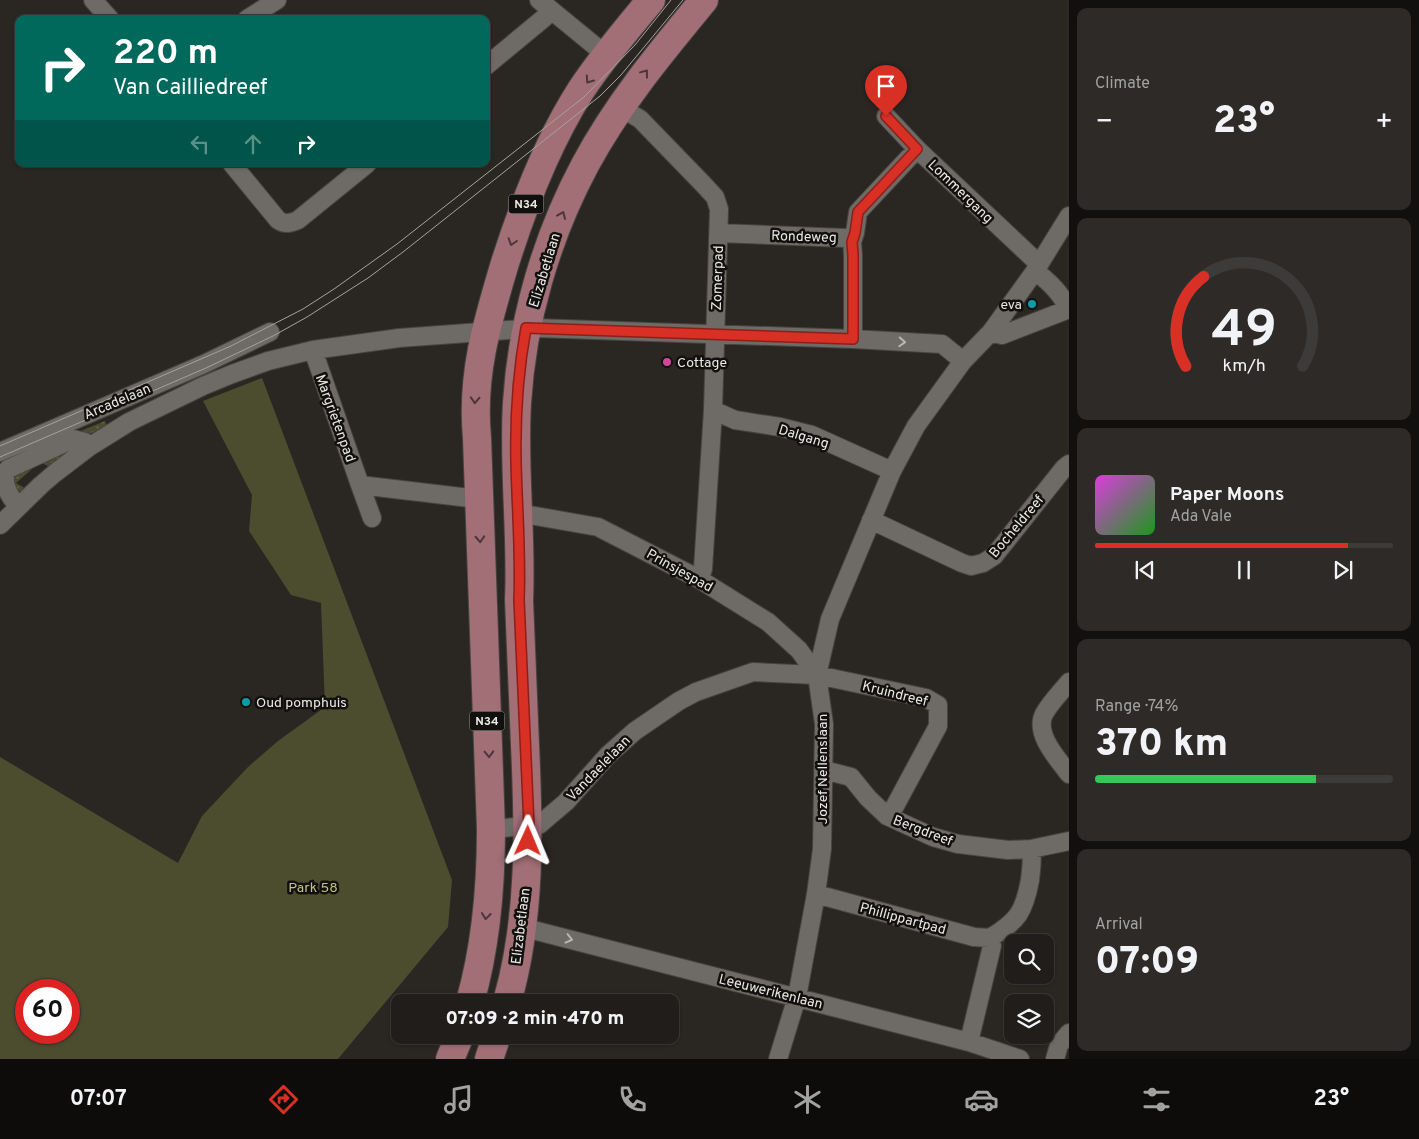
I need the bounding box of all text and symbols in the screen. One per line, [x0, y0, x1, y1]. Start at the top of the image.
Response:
text: 220 m [113, 32, 218, 76]
icon: right [30, 35, 95, 100]
pin [865, 65, 907, 116]
one-way arrow [640, 70, 648, 79]
icon: arrive [872, 72, 900, 100]
one-way arrow [586, 74, 595, 84]
text: Climate [1095, 74, 1150, 94]
text: Van Cailliedreef [113, 75, 267, 102]
text: 23° [1213, 98, 1275, 147]
text: − [1095, 105, 1113, 141]
text: + [1375, 105, 1393, 141]
icon: left [186, 130, 214, 158]
icon: ahead [239, 130, 267, 158]
icon: right [292, 130, 320, 158]
street label: Lommergang [924, 157, 996, 227]
road number: N34 [508, 194, 544, 213]
one-way arrow [556, 211, 566, 220]
street label: Rondeweg [771, 228, 837, 247]
street label: Elizabetlaan [526, 231, 565, 310]
one-way arrow [508, 237, 518, 246]
street label: Zomerpad [709, 245, 728, 311]
place label: eva [1000, 297, 1022, 314]
marker: eva [1026, 298, 1038, 310]
text: 49 [1211, 299, 1277, 365]
one-way arrow [898, 336, 906, 347]
place label: Cottage [677, 355, 727, 372]
text: km/h [1222, 355, 1266, 378]
marker: Cottage [661, 356, 673, 368]
street label: Margrietenpad [311, 372, 358, 465]
street label: Arcadelaan [82, 381, 154, 424]
one-way arrow [470, 396, 480, 404]
street label: Dalgang [776, 422, 831, 453]
text: Paper Moons [1170, 483, 1284, 507]
street label: Bocheldreef [986, 492, 1048, 562]
text: Ada Vale [1170, 507, 1232, 527]
one-way arrow [475, 535, 485, 543]
street label: Prinsjespad [643, 546, 715, 597]
icon: previous [1131, 556, 1159, 584]
icon: pause [1230, 556, 1258, 584]
icon: next [1329, 556, 1357, 584]
street label: Kruindreef [860, 678, 929, 711]
place label: Oud pomphuis [256, 695, 347, 712]
marker: Oud pomphuis [240, 696, 252, 708]
text: Range · 74% [1095, 697, 1178, 717]
road number: N34 [470, 711, 504, 730]
street label: Jozef Nellenslaan [815, 714, 832, 824]
text: 370 km [1095, 721, 1228, 770]
street label: Vandaelelaan [564, 733, 635, 805]
one-way arrow [483, 750, 494, 758]
street label: Bergdreef [890, 812, 955, 851]
position arrow [501, 814, 553, 866]
park label: Park 58 [288, 880, 338, 897]
street label: Elizabetlaan [508, 887, 535, 965]
street label: Phillippartpad [858, 900, 948, 939]
one-way arrow [481, 912, 492, 920]
text: Arrival [1095, 915, 1143, 935]
one-way arrow [564, 933, 573, 944]
map controls [1004, 934, 1054, 1044]
button: search [1004, 934, 1054, 984]
text: 07:09 [1095, 939, 1199, 988]
street label: Leeuwerikenlaan [717, 971, 824, 1014]
speed limit sign: 60 [15, 979, 80, 1044]
button: layers [1004, 994, 1054, 1044]
text: 07:09 · 2 min · 470 m [446, 1007, 624, 1031]
icon: directions [266, 1082, 301, 1117]
icon: music [441, 1082, 476, 1117]
icon: phone [615, 1082, 650, 1117]
icon: climate [790, 1082, 825, 1117]
icon: car [964, 1082, 999, 1117]
icon: filters [1139, 1082, 1174, 1117]
text: 07:07 [70, 1086, 127, 1113]
text: 23° [1313, 1086, 1349, 1113]

